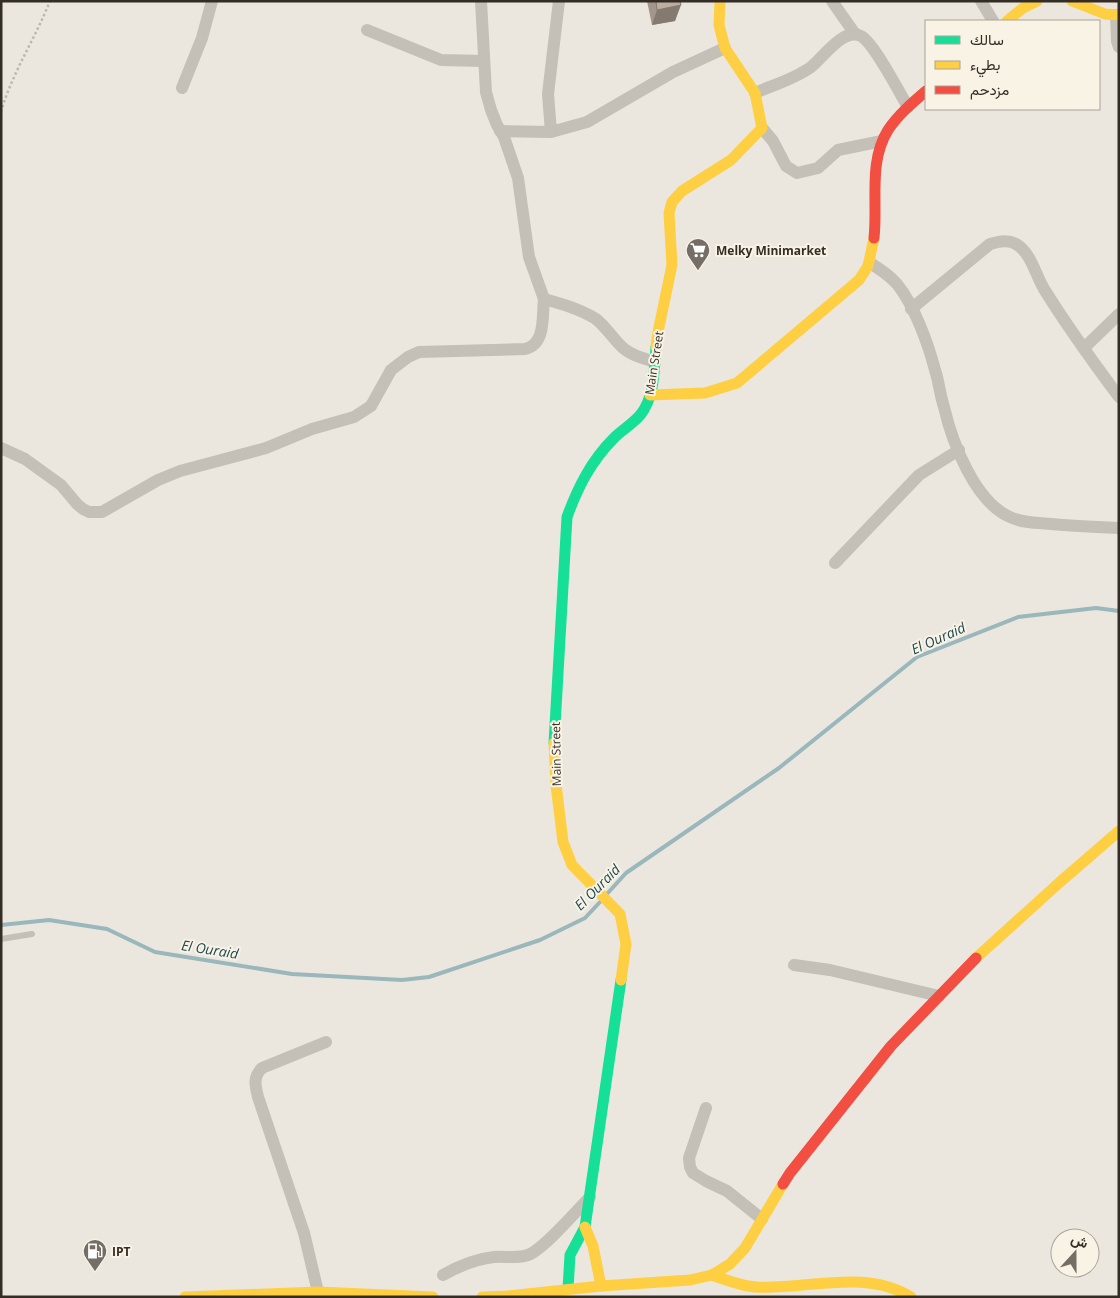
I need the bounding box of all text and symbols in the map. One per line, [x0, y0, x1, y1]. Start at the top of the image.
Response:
legend [925, 20, 1100, 110]
text: سالك [970, 29, 1004, 49]
text: بطيء [970, 54, 1000, 78]
text: مزدحم [970, 79, 1009, 100]
supermarket icon: Melky Minimarket [685, 237, 711, 271]
place label: Melky Minimarket [716, 242, 826, 259]
street label: Main Street [641, 330, 667, 396]
water label: El Ouraid [908, 617, 969, 658]
street label: Main Street [547, 722, 565, 786]
water label: El Ouraid [570, 859, 625, 914]
water label: El Ouraid [180, 935, 241, 963]
north arrow [1050, 1228, 1100, 1278]
text: ش [1069, 1229, 1091, 1252]
fuel station icon: IPT [82, 1238, 108, 1272]
place label: IPT [112, 1243, 131, 1260]

